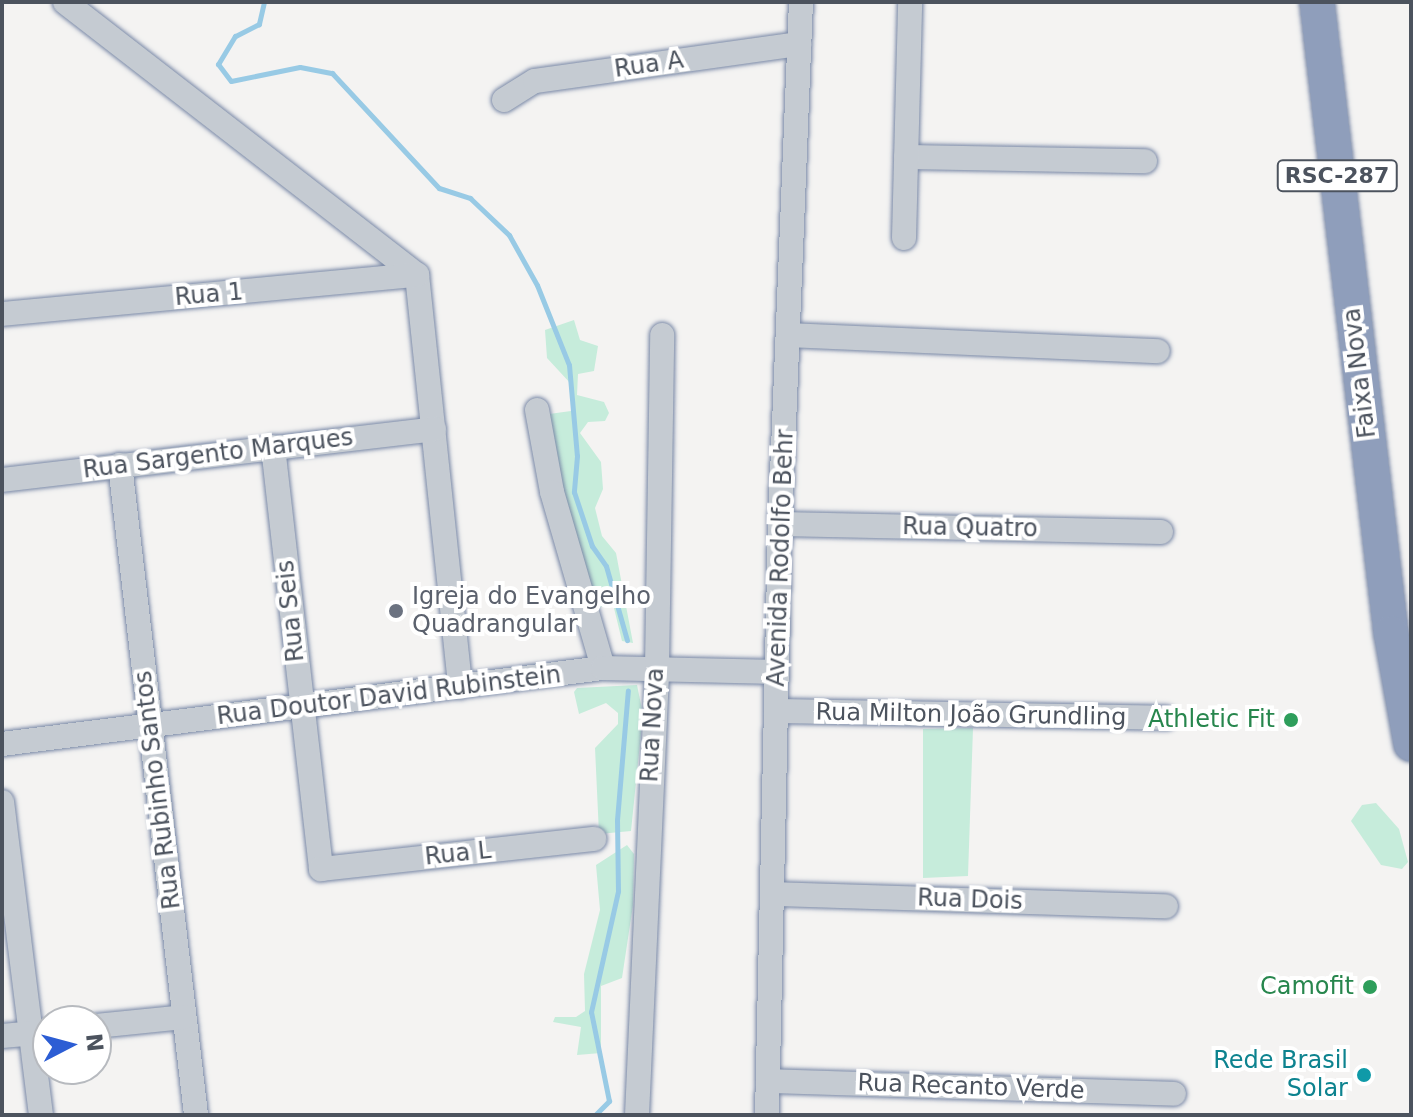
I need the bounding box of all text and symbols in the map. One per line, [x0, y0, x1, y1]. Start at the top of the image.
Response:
street label: Rua A [613, 46, 685, 84]
road number: RSC-287 [1275, 158, 1399, 194]
street label: Rua 1 [174, 278, 244, 312]
street label: Faixa Nova [1338, 306, 1382, 440]
street label: Rua Sargento Marques [81, 423, 355, 485]
street label: Avenida Rodolfo Behr [762, 429, 800, 687]
street label: Rua Quatro [902, 512, 1038, 544]
street label: Rua Seis [271, 559, 311, 663]
place label: Igreja do Evangelho Quadrangular [412, 583, 651, 639]
marker: Igreja do Evangelho Quadrangular [387, 602, 405, 620]
street label: Rua Doutor David Rubinstein [215, 661, 563, 731]
street label: Rua Nova [636, 667, 670, 783]
street label: Rua Rubinho Santos [129, 669, 187, 911]
street label: Rua Milton João Grundling [815, 698, 1127, 732]
place label: Athletic Fit [1148, 706, 1275, 734]
marker: Athletic Fit [1282, 711, 1300, 729]
street label: Rua L [423, 836, 493, 872]
street label: Rua Dois [917, 884, 1023, 916]
place label: Camofit [1260, 973, 1354, 1001]
marker: Camofit [1361, 978, 1379, 996]
north arrow [32, 1005, 112, 1085]
text: N [81, 1032, 108, 1053]
place label: Rede Brasil Solar [1213, 1047, 1348, 1103]
marker: Rede Brasil Solar [1355, 1066, 1373, 1084]
street label: Rua Recanto Verde [857, 1069, 1085, 1105]

